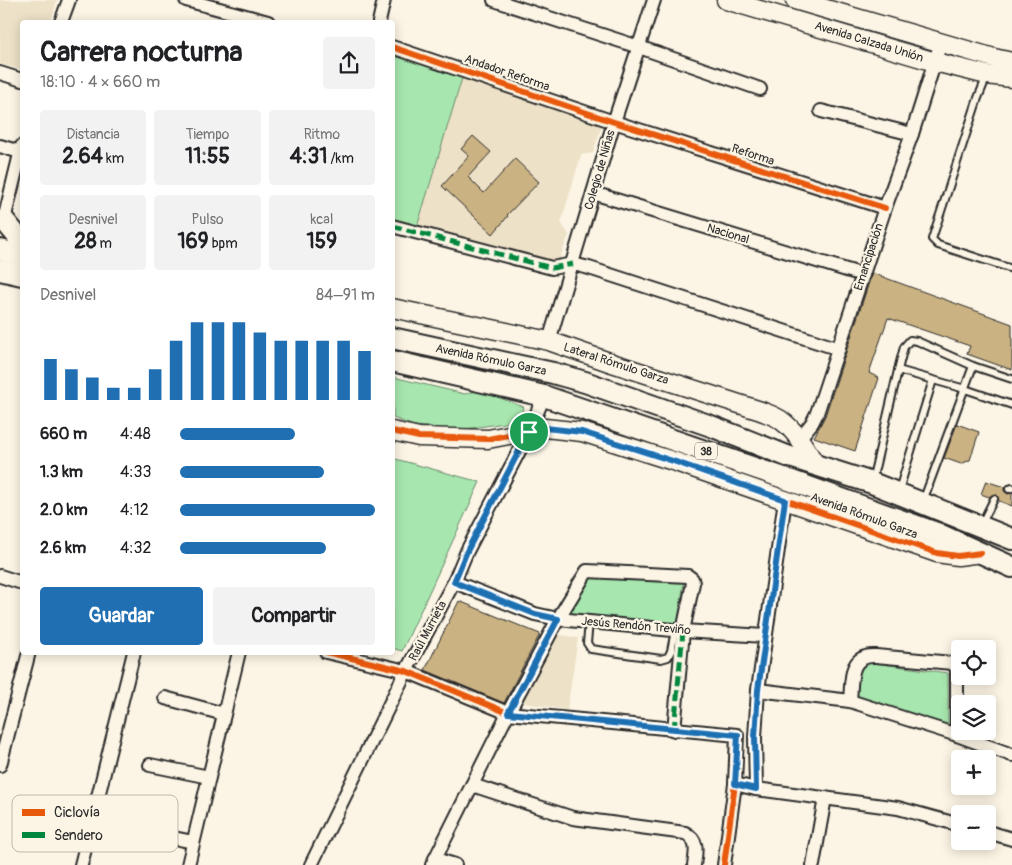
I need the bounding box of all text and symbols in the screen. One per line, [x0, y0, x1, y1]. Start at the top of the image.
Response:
street label: Avenida Calzada Unión [813, 18, 925, 66]
text: Carrera nocturna [40, 35, 243, 70]
button: share [323, 37, 375, 89]
street label: Andador Reforma [462, 51, 552, 95]
text: 18:10 · 4 × 660 m [40, 72, 160, 92]
text: Distancia [67, 126, 120, 143]
text: Tiempo [186, 126, 229, 143]
text: Ritmo [304, 126, 340, 143]
street label: Colegio de Niñas [581, 128, 619, 212]
street label: Reforma [730, 141, 777, 169]
text: 2.64 [62, 143, 103, 170]
text: 11:55 [185, 143, 230, 170]
text: 4:31 [290, 143, 328, 170]
text: km [103, 150, 124, 167]
text: /km [328, 150, 354, 167]
text: Desnivel [69, 211, 118, 228]
text: Pulso [192, 211, 223, 228]
text: kcal [310, 211, 333, 228]
street label: Nacional [705, 220, 751, 248]
street label: Emancipación [851, 221, 887, 293]
text: 28 [74, 228, 97, 255]
text: 169 [177, 228, 209, 255]
text: 159 [307, 228, 337, 255]
text: m [97, 235, 112, 252]
text: bpm [209, 235, 238, 252]
text: Desnivel [40, 285, 96, 305]
text: 84–91 m [316, 285, 375, 305]
street label: Lateral Rómulo Garza [561, 340, 671, 388]
street label: Avenida Rómulo Garza [434, 341, 548, 379]
pin [508, 411, 550, 453]
icon: arrive [515, 418, 543, 446]
text: 660 m [40, 424, 87, 444]
text: 4:48 [120, 424, 151, 444]
road number: 38 [695, 442, 717, 460]
text: 1.3 km [40, 462, 83, 482]
text: 4:33 [120, 462, 151, 482]
street label: Avenida Rómulo Garza [808, 490, 920, 542]
text: 2.0 km [40, 500, 88, 520]
text: 4:12 [120, 500, 149, 520]
text: 2.6 km [40, 538, 86, 558]
text: 4:32 [120, 538, 151, 558]
button: Guardar [40, 587, 203, 645]
button: Compartir [213, 587, 375, 645]
street label: Raúl Murrieta [406, 598, 450, 664]
street label: Jesús Rendón Treviño [581, 614, 692, 638]
map controls [951, 640, 996, 850]
button: locate [951, 640, 996, 685]
button: layers [951, 695, 996, 740]
button: + [951, 750, 996, 795]
legend [12, 795, 178, 852]
text: Ciclovía [54, 804, 100, 821]
button: − [951, 805, 996, 850]
text: Sendero [54, 827, 103, 844]

